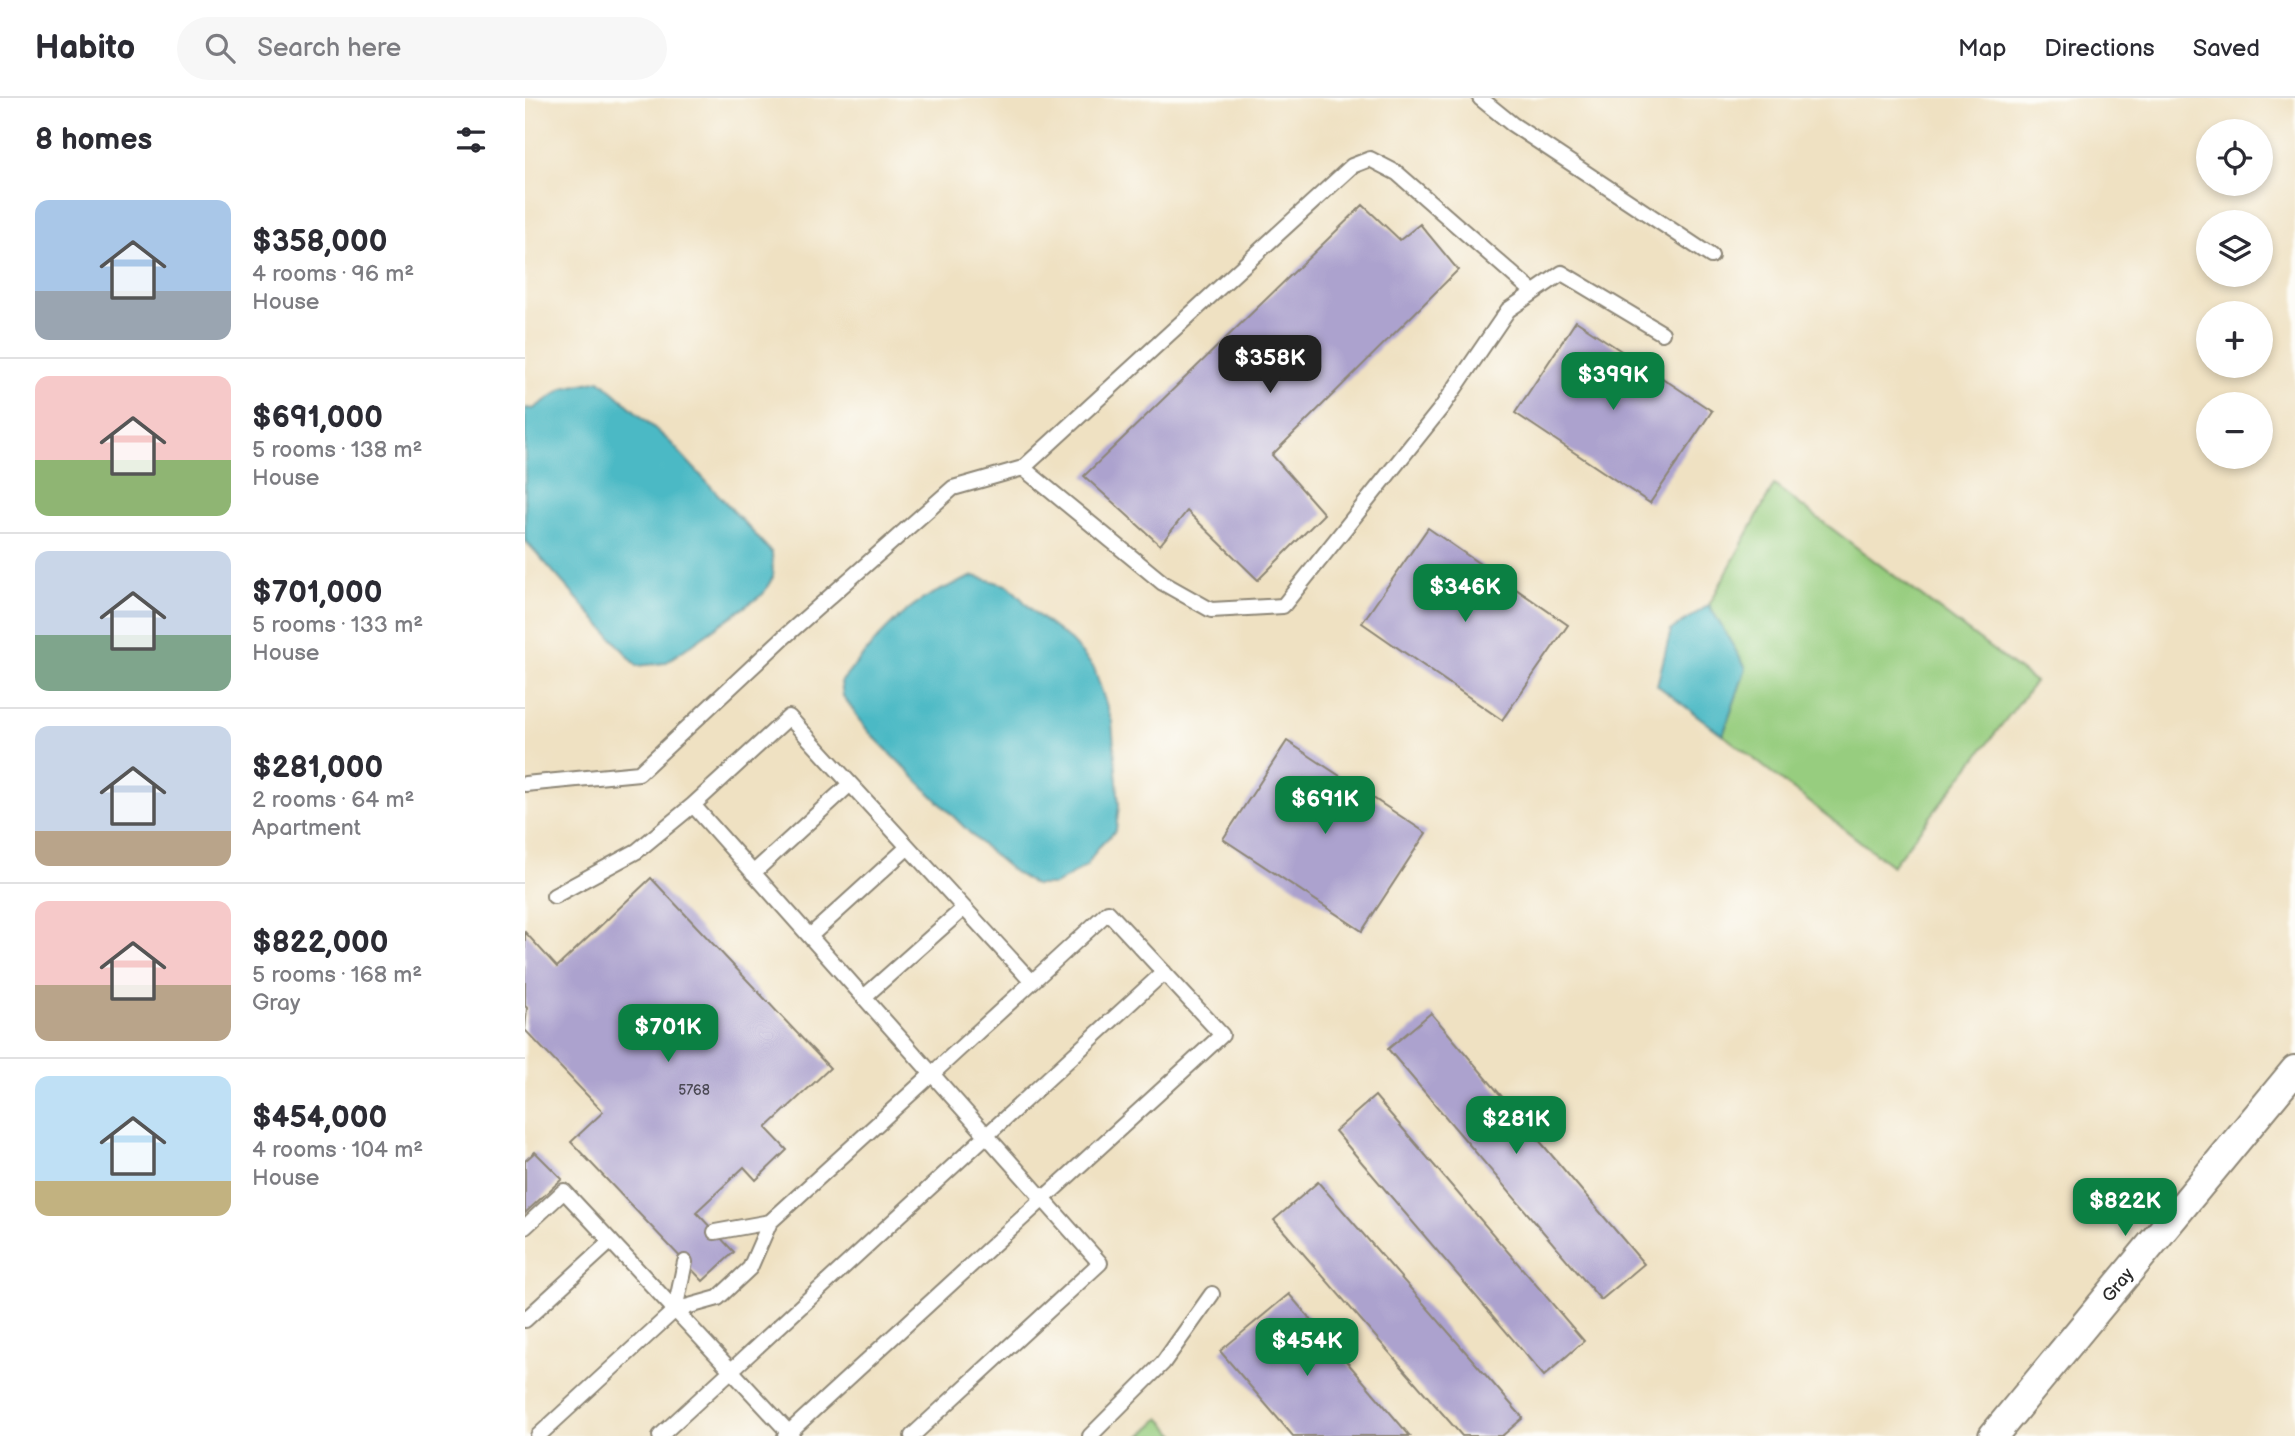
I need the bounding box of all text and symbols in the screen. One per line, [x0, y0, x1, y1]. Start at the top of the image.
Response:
search box [177, 17, 667, 80]
text: Habito [35, 28, 135, 68]
icon: search [201, 29, 239, 67]
text: Search here [257, 33, 401, 64]
text: Map [1958, 34, 2006, 63]
text: Directions [2044, 34, 2155, 63]
text: Saved [2193, 34, 2260, 63]
map controls [2196, 119, 2273, 469]
button: locate [2196, 119, 2273, 196]
icon: filters [452, 121, 490, 159]
text: 8 homes [35, 122, 152, 158]
button: layers [2196, 210, 2273, 287]
text: $358,000 [252, 224, 387, 260]
icon: home [91, 228, 175, 312]
text: 4 rooms · 96 m² [252, 260, 414, 288]
text: House [252, 288, 319, 316]
button: + [2196, 301, 2273, 378]
pin: $358K [1221, 336, 1319, 395]
text: $358K [1234, 344, 1306, 372]
pin: $399K [1564, 352, 1662, 412]
text: $399K [1577, 361, 1649, 389]
button: − [2196, 392, 2273, 469]
text: $691,000 [252, 400, 383, 436]
icon: home [91, 404, 175, 488]
text: 5 rooms · 138 m² [252, 436, 422, 464]
text: House [252, 464, 319, 492]
pin: $346K [1416, 564, 1514, 624]
text: $346K [1429, 573, 1501, 601]
text: $701,000 [252, 575, 382, 611]
icon: home [91, 579, 175, 663]
text: 5 rooms · 133 m² [252, 611, 423, 639]
text: House [252, 639, 319, 667]
text: $281,000 [252, 750, 383, 786]
icon: home [91, 754, 175, 838]
pin: $691K [1276, 776, 1374, 836]
text: $691K [1291, 785, 1359, 813]
text: 2 rooms · 64 m² [252, 786, 414, 814]
text: Apartment [252, 814, 361, 842]
text: $822,000 [252, 925, 388, 961]
icon: home [91, 929, 175, 1013]
text: 5 rooms · 168 m² [252, 961, 422, 989]
text: Gray [252, 989, 301, 1017]
pin: $701K [619, 1004, 717, 1064]
text: $701K [634, 1013, 702, 1041]
house number: 5768 [678, 1082, 710, 1099]
pin: $281K [1467, 1096, 1565, 1156]
text: $454,000 [252, 1100, 387, 1136]
icon: home [91, 1104, 175, 1188]
text: $281K [1482, 1105, 1550, 1133]
text: 4 rooms · 104 m² [252, 1136, 423, 1164]
text: House [252, 1164, 319, 1192]
pin: $822K [2076, 1178, 2174, 1238]
text: $822K [2089, 1187, 2161, 1215]
street label: Gray [2098, 1263, 2138, 1306]
pin: $454K [1258, 1318, 1356, 1378]
text: $454K [1271, 1327, 1343, 1355]

